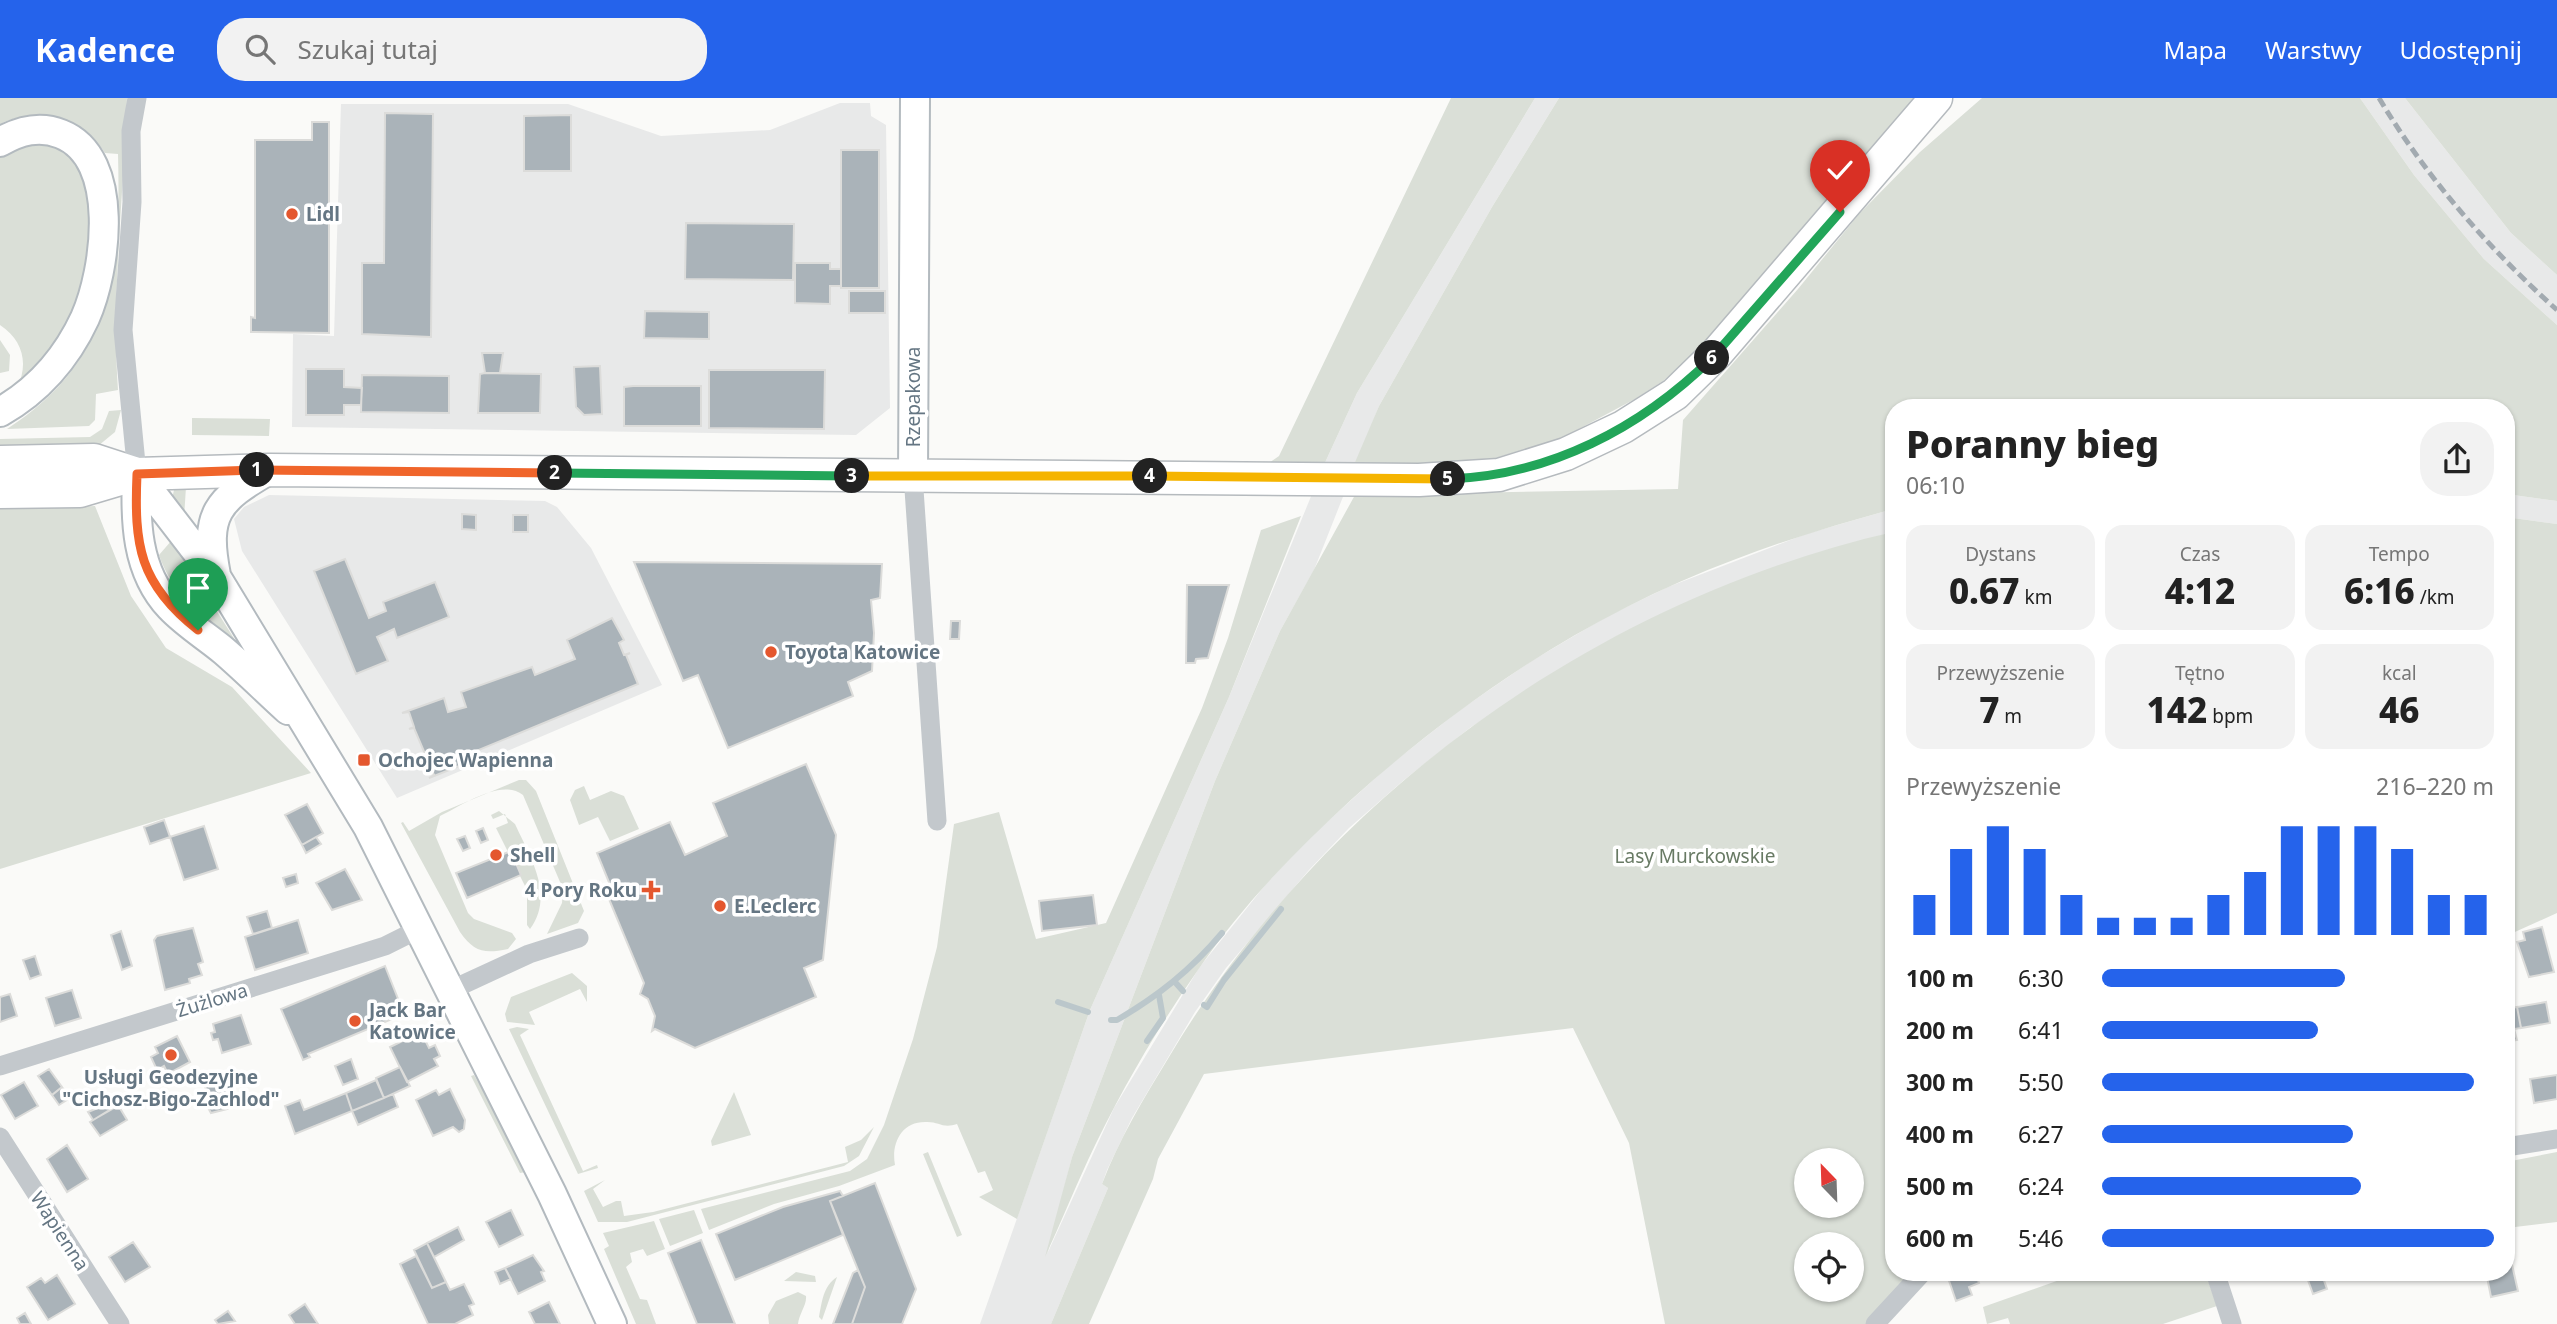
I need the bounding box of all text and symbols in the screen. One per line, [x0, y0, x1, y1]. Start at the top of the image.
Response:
search box [217, 18, 707, 81]
text: Kadence [35, 27, 175, 72]
icon: search [241, 30, 279, 68]
text: Szukaj tutaj [297, 31, 438, 67]
text: Mapa [2164, 33, 2227, 66]
text: Warstwy [2265, 33, 2362, 66]
text: Udostępnij [2400, 33, 2522, 66]
pin [1810, 140, 1870, 212]
icon: check [1821, 151, 1859, 189]
place label: Lidl [306, 201, 340, 227]
marker: Lidl [284, 206, 300, 222]
pin: 6 [1694, 341, 1730, 376]
text: 6 [1706, 344, 1717, 370]
street label: Rzepakowa [900, 347, 926, 447]
text: Poranny bieg [1906, 417, 2159, 469]
button: share [2420, 422, 2494, 496]
pin: 1 [240, 452, 274, 488]
text: 1 [251, 456, 262, 482]
pin: 2 [538, 456, 572, 490]
pin: 3 [834, 458, 870, 494]
pin: 4 [1132, 458, 1168, 494]
text: 2 [549, 459, 560, 485]
text: 3 [846, 462, 857, 488]
text: 4 [1144, 462, 1155, 488]
pin: 5 [1430, 462, 1466, 496]
text: 5 [1442, 465, 1453, 491]
text: 06:10 [1906, 469, 1965, 501]
text: Dystans [1965, 541, 2036, 567]
text: Czas [2180, 541, 2220, 567]
text: Tempo [2369, 541, 2430, 567]
pin [168, 558, 228, 630]
text: 0.67 [1949, 567, 2020, 614]
text: 4:12 [2165, 567, 2235, 614]
text: 6:16 [2344, 567, 2415, 614]
icon: arrive [179, 569, 217, 607]
text: km [2020, 584, 2052, 610]
text: /km [2415, 584, 2455, 610]
place label: Toyota Katowice [785, 639, 940, 665]
marker: Toyota Katowice [763, 644, 779, 660]
text: Przewyższenie [1937, 660, 2065, 686]
text: Tętno [2175, 660, 2225, 686]
text: kcal [2382, 660, 2417, 686]
text: 7 [1979, 686, 1999, 733]
text: 142 [2147, 686, 2207, 733]
text: 46 [2379, 686, 2420, 733]
text: m [1999, 703, 2022, 729]
text: bpm [2207, 703, 2253, 729]
place label: Ochojec Wapienna [378, 747, 553, 773]
marker: Ochojec Wapienna [356, 752, 372, 768]
text: Przewyższenie [1906, 770, 2061, 802]
text: 216–220 m [2376, 770, 2494, 802]
place label: Shell [510, 842, 556, 868]
park label: Lasy Murckowskie [1615, 843, 1775, 869]
marker: Shell [488, 847, 504, 863]
place label: 4 Pory Roku [525, 877, 637, 903]
marker: 4 Pory Roku [643, 882, 659, 898]
place label: E.Leclerc [734, 893, 817, 919]
marker: E.Leclerc [712, 898, 728, 914]
text: 100 m [1906, 962, 1974, 994]
text: 6:30 [2018, 962, 2064, 994]
street label: Żużlowa [173, 977, 251, 1023]
place label: Jack Bar Katowice [367, 997, 456, 1045]
marker: Jack Bar Katowice [347, 1013, 363, 1029]
text: 200 m [1906, 1014, 1974, 1046]
text: 6:41 [2018, 1014, 2064, 1046]
marker: Usługi Geodezyjne "Cichosz-Bigo-Zachlod" [163, 1047, 179, 1063]
place label: Usługi Geodezyjne "Cichosz-Bigo-Zachlod" [62, 1064, 280, 1112]
text: 300 m [1906, 1066, 1974, 1098]
text: 5:50 [2018, 1066, 2064, 1098]
text: 400 m [1906, 1118, 1974, 1150]
text: 6:27 [2018, 1118, 2064, 1150]
north arrow [1794, 1148, 1864, 1218]
map controls [1794, 1148, 1864, 1302]
text: 500 m [1906, 1170, 1974, 1202]
text: 6:24 [2018, 1170, 2064, 1202]
street label: Wapienna [25, 1186, 95, 1276]
text: 600 m [1906, 1222, 1974, 1254]
text: 5:46 [2018, 1222, 2064, 1254]
button: locate [1794, 1232, 1864, 1302]

